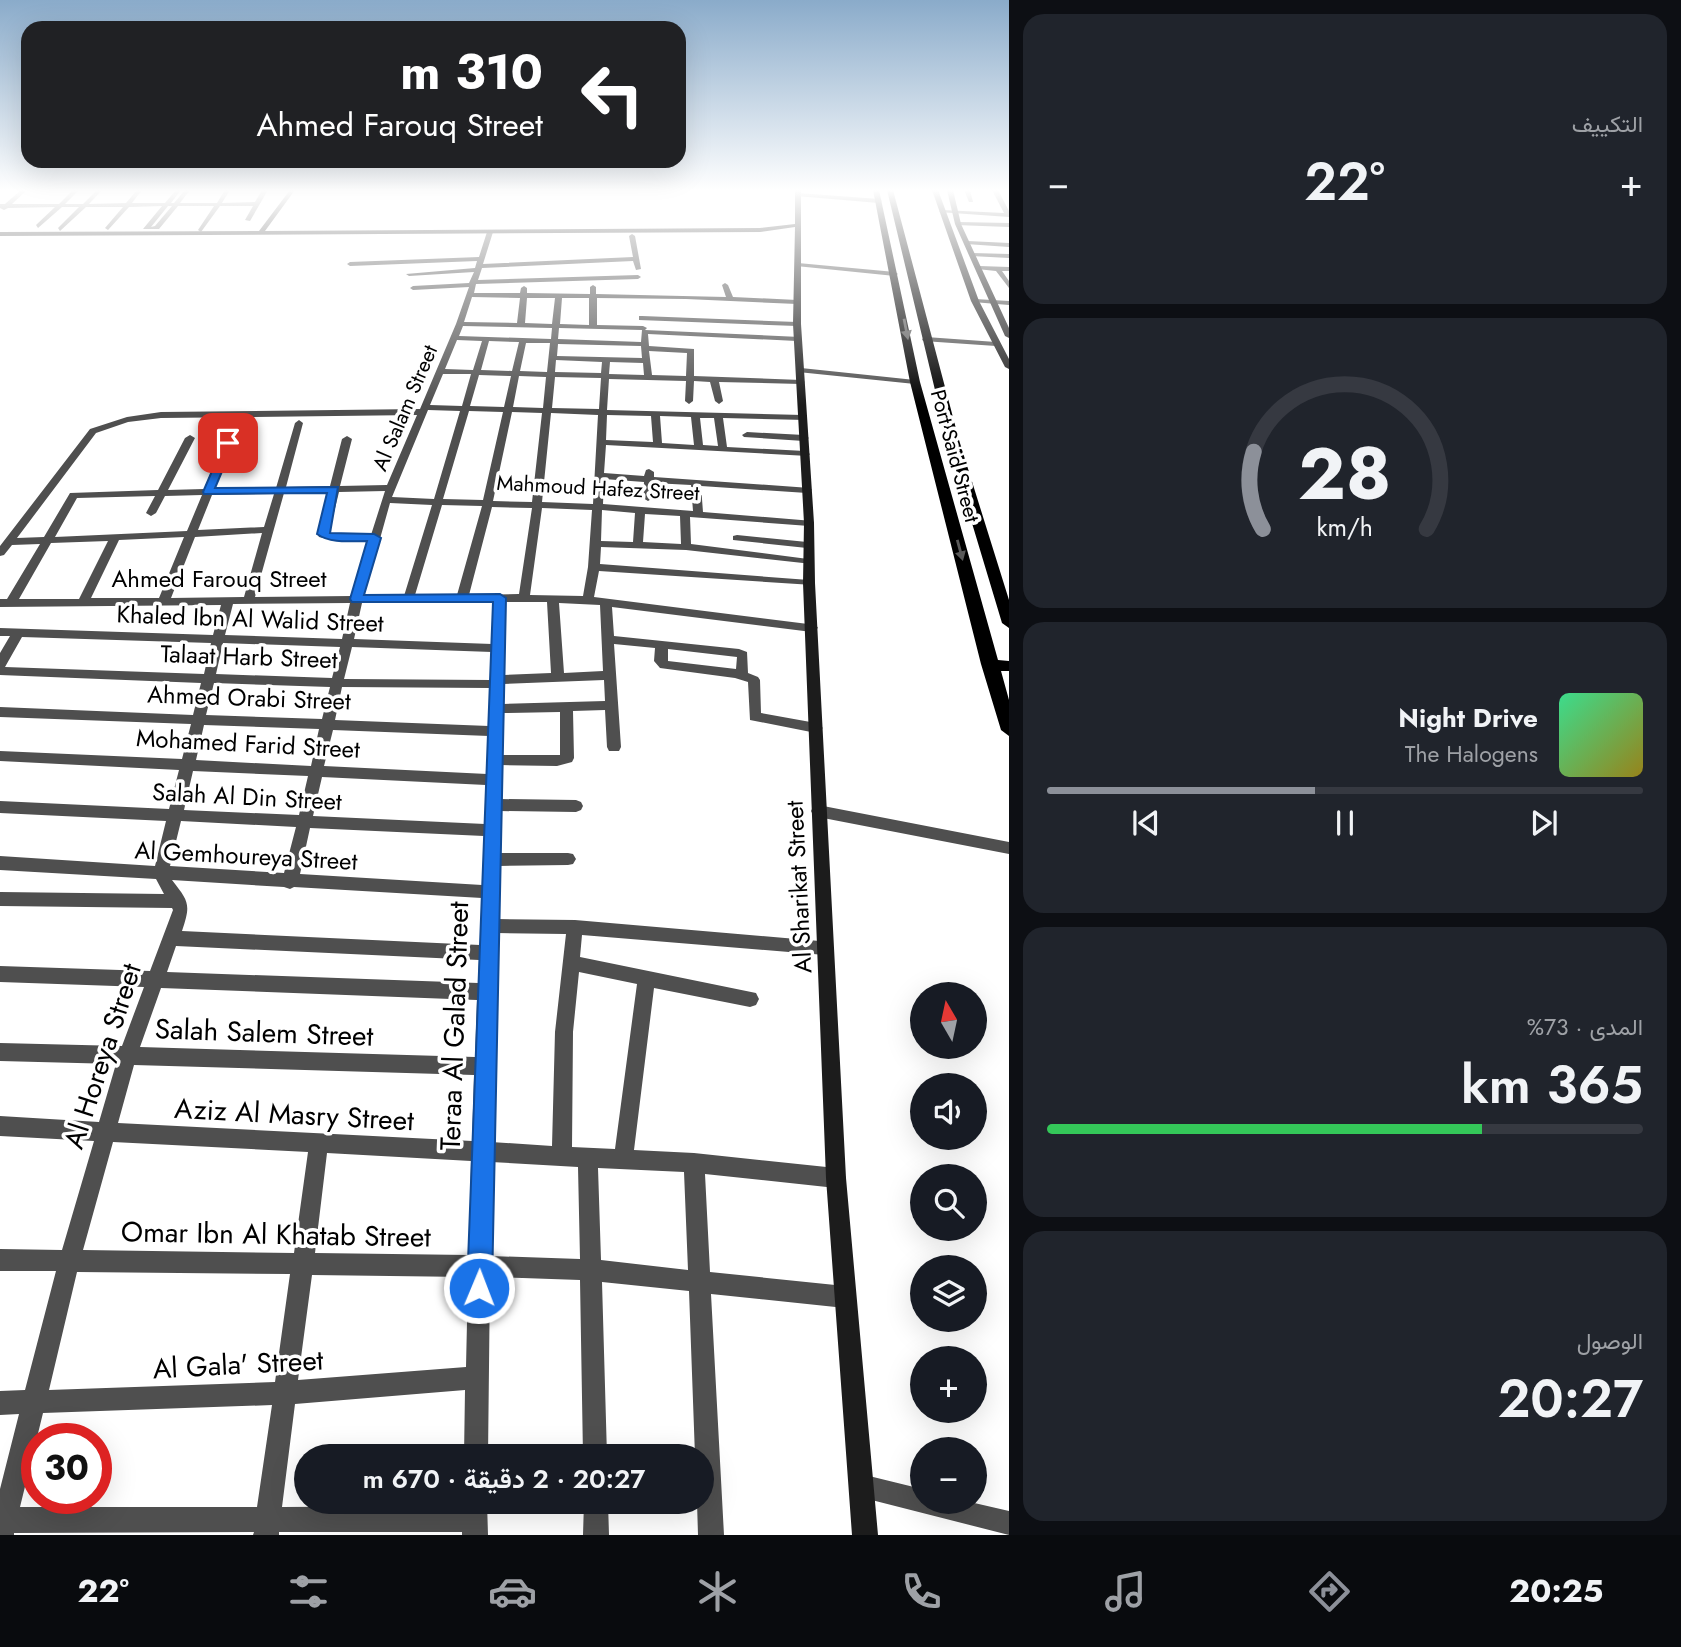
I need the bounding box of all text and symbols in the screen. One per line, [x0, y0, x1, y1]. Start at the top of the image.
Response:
text: 310 m [400, 37, 543, 107]
icon: left [567, 49, 658, 140]
text: Ahmed Farouq Street [256, 102, 543, 148]
text: التكييف [1572, 107, 1643, 141]
text: 22° [1304, 144, 1385, 220]
text: − [1047, 155, 1069, 210]
text: + [1620, 155, 1643, 210]
one-way arrow [900, 318, 911, 340]
street label: Al Salam Street [365, 340, 445, 476]
street label: Port Said Street [923, 386, 987, 526]
pin [198, 413, 258, 473]
text: 28 [1298, 422, 1392, 527]
icon: arrive [209, 424, 247, 462]
street label: Mahmoud Hafez Street [496, 468, 700, 508]
text: km/h [1317, 509, 1373, 545]
one-way arrow [955, 539, 966, 561]
street label: Ahmed Farouq Street [112, 561, 327, 596]
street label: Khaled Ibn Al Walid Street [116, 596, 384, 641]
street label: Talaat Harb Street [160, 636, 338, 677]
street label: Ahmed Orabi Street [147, 676, 352, 719]
text: Night Drive [1398, 699, 1538, 737]
street label: Mohamed Farid Street [135, 720, 361, 767]
text: The Halogens [1405, 737, 1538, 771]
street label: Salah Al Din Street [151, 774, 343, 819]
street label: Al Sharikat Street [776, 800, 820, 974]
icon: previous [1127, 804, 1165, 842]
icon: pause [1326, 804, 1364, 842]
icon: next [1525, 804, 1563, 842]
street label: Al Gemhoureya Street [134, 832, 359, 879]
street label: Teraa Al Galad Street [430, 901, 479, 1151]
street label: Al Horeya Street [53, 958, 152, 1154]
north arrow [910, 982, 987, 1059]
map controls [910, 982, 987, 1514]
street label: Salah Salem Street [154, 1008, 374, 1057]
text: المدى · 73% [1527, 1010, 1643, 1044]
text: 365 km [1461, 1047, 1643, 1123]
button: sound [910, 1073, 987, 1150]
street label: Aziz Al Masry Street [173, 1088, 415, 1141]
button: search [910, 1164, 987, 1241]
street label: Omar Ibn Al Khatab Street [121, 1211, 432, 1258]
position arrow [442, 1251, 516, 1325]
button: layers [910, 1255, 987, 1332]
text: الوصول [1577, 1324, 1643, 1358]
street label: Al Gala' Street [152, 1340, 325, 1389]
button: + [910, 1346, 987, 1423]
text: 20:27 [1498, 1361, 1643, 1437]
speed limit sign: 30 [21, 1423, 112, 1514]
button: − [910, 1437, 987, 1514]
text: 20:27 · 2 دقيقة · 670 m [363, 1460, 645, 1498]
icon: filters [284, 1567, 333, 1616]
icon: car [488, 1567, 537, 1616]
icon: climate [693, 1567, 742, 1616]
icon: phone [897, 1567, 946, 1616]
icon: music [1101, 1567, 1150, 1616]
icon: directions [1305, 1567, 1354, 1616]
text: 22° [78, 1568, 129, 1614]
text: 20:25 [1509, 1568, 1603, 1614]

